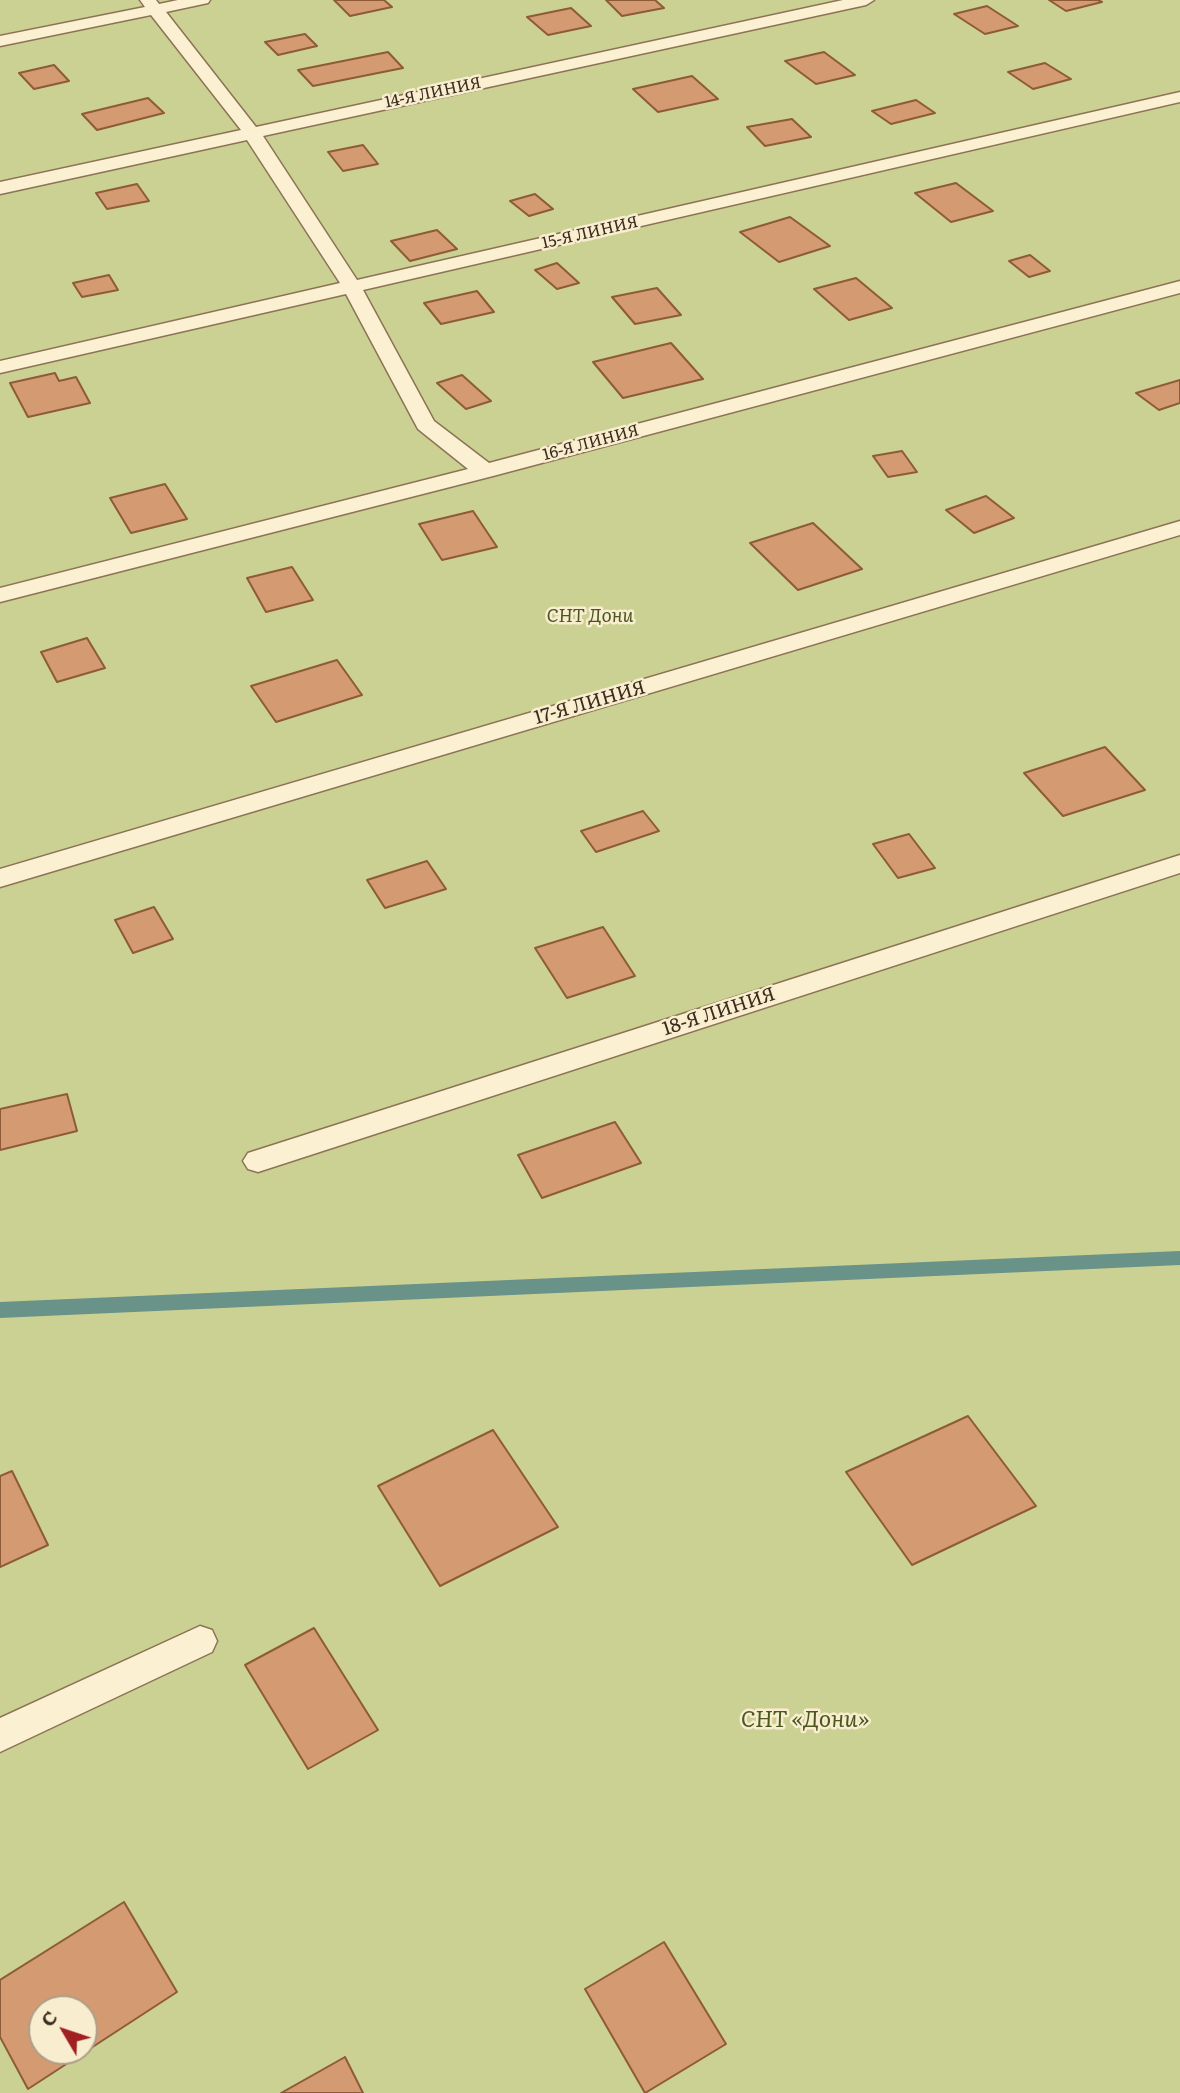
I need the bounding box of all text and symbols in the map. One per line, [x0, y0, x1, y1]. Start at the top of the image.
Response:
street label: 14-Я ЛИНИЯ [383, 73, 483, 113]
street label: 15-Я ЛИНИЯ [540, 213, 640, 253]
street label: 16-Я ЛИНИЯ [541, 421, 641, 465]
park label: СНТ Дони [546, 605, 634, 627]
street label: 17-Я ЛИНИЯ [532, 676, 648, 730]
street label: 18-Я ЛИНИЯ [660, 983, 778, 1041]
park label: СНТ «Дони» [741, 1706, 869, 1734]
north arrow [28, 1995, 98, 2065]
text: С [33, 2004, 63, 2032]

